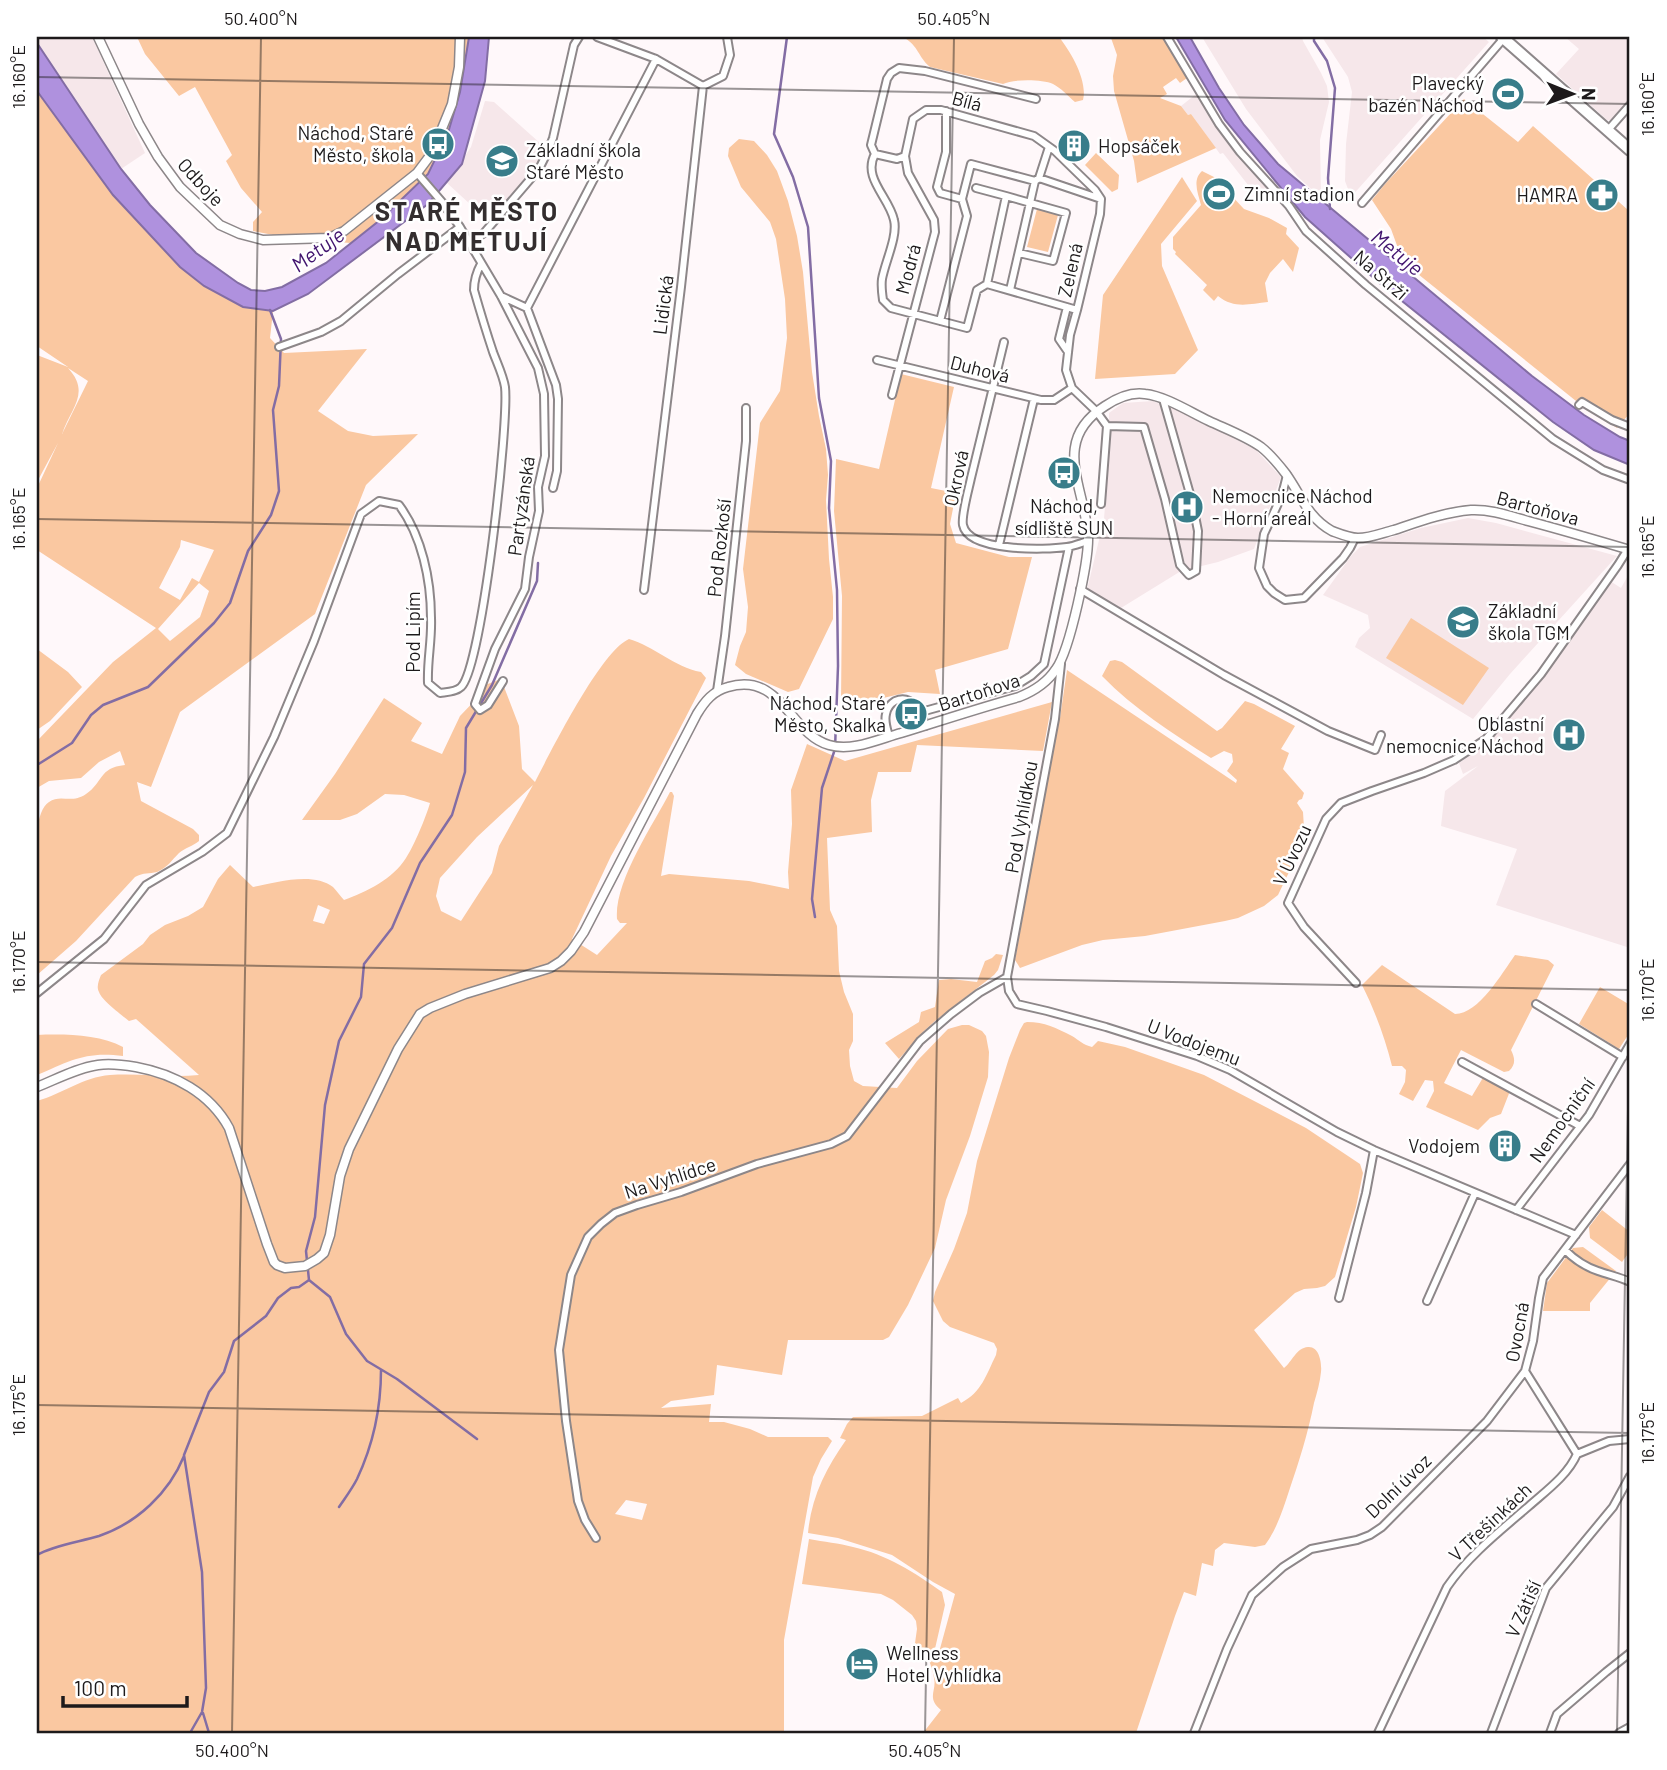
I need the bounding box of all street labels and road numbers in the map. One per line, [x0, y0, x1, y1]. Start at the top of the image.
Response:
street label: Bílá [950, 86, 985, 116]
street label: Odboje [173, 153, 229, 211]
street label: Modrá [890, 241, 925, 296]
street label: Zelená [1052, 241, 1087, 299]
street label: Na Strži [1349, 245, 1413, 305]
street label: Lidická [647, 274, 678, 336]
street label: Duhová [948, 350, 1012, 387]
street label: Okrová [938, 448, 973, 508]
street label: Partyzánská [502, 455, 539, 557]
street label: Bartoňova [1494, 486, 1582, 530]
street label: Pod Rozkoší [702, 498, 735, 598]
street label: Pod Lipím [401, 591, 424, 673]
street label: Bartoňova [935, 668, 1022, 715]
street label: Pod Vyhlídkou [999, 759, 1042, 875]
street label: V Úvozu [1267, 820, 1316, 889]
street label: U Vodojemu [1144, 1013, 1244, 1070]
street label: Nemocniční [1524, 1073, 1599, 1166]
street label: Na Vyhlídce [621, 1152, 719, 1203]
street label: Ovocná [1500, 1300, 1533, 1364]
street label: Dolní úvoz [1360, 1449, 1435, 1522]
street label: V Třešinkách [1443, 1477, 1536, 1566]
street label: V Zátiší [1500, 1577, 1545, 1641]

